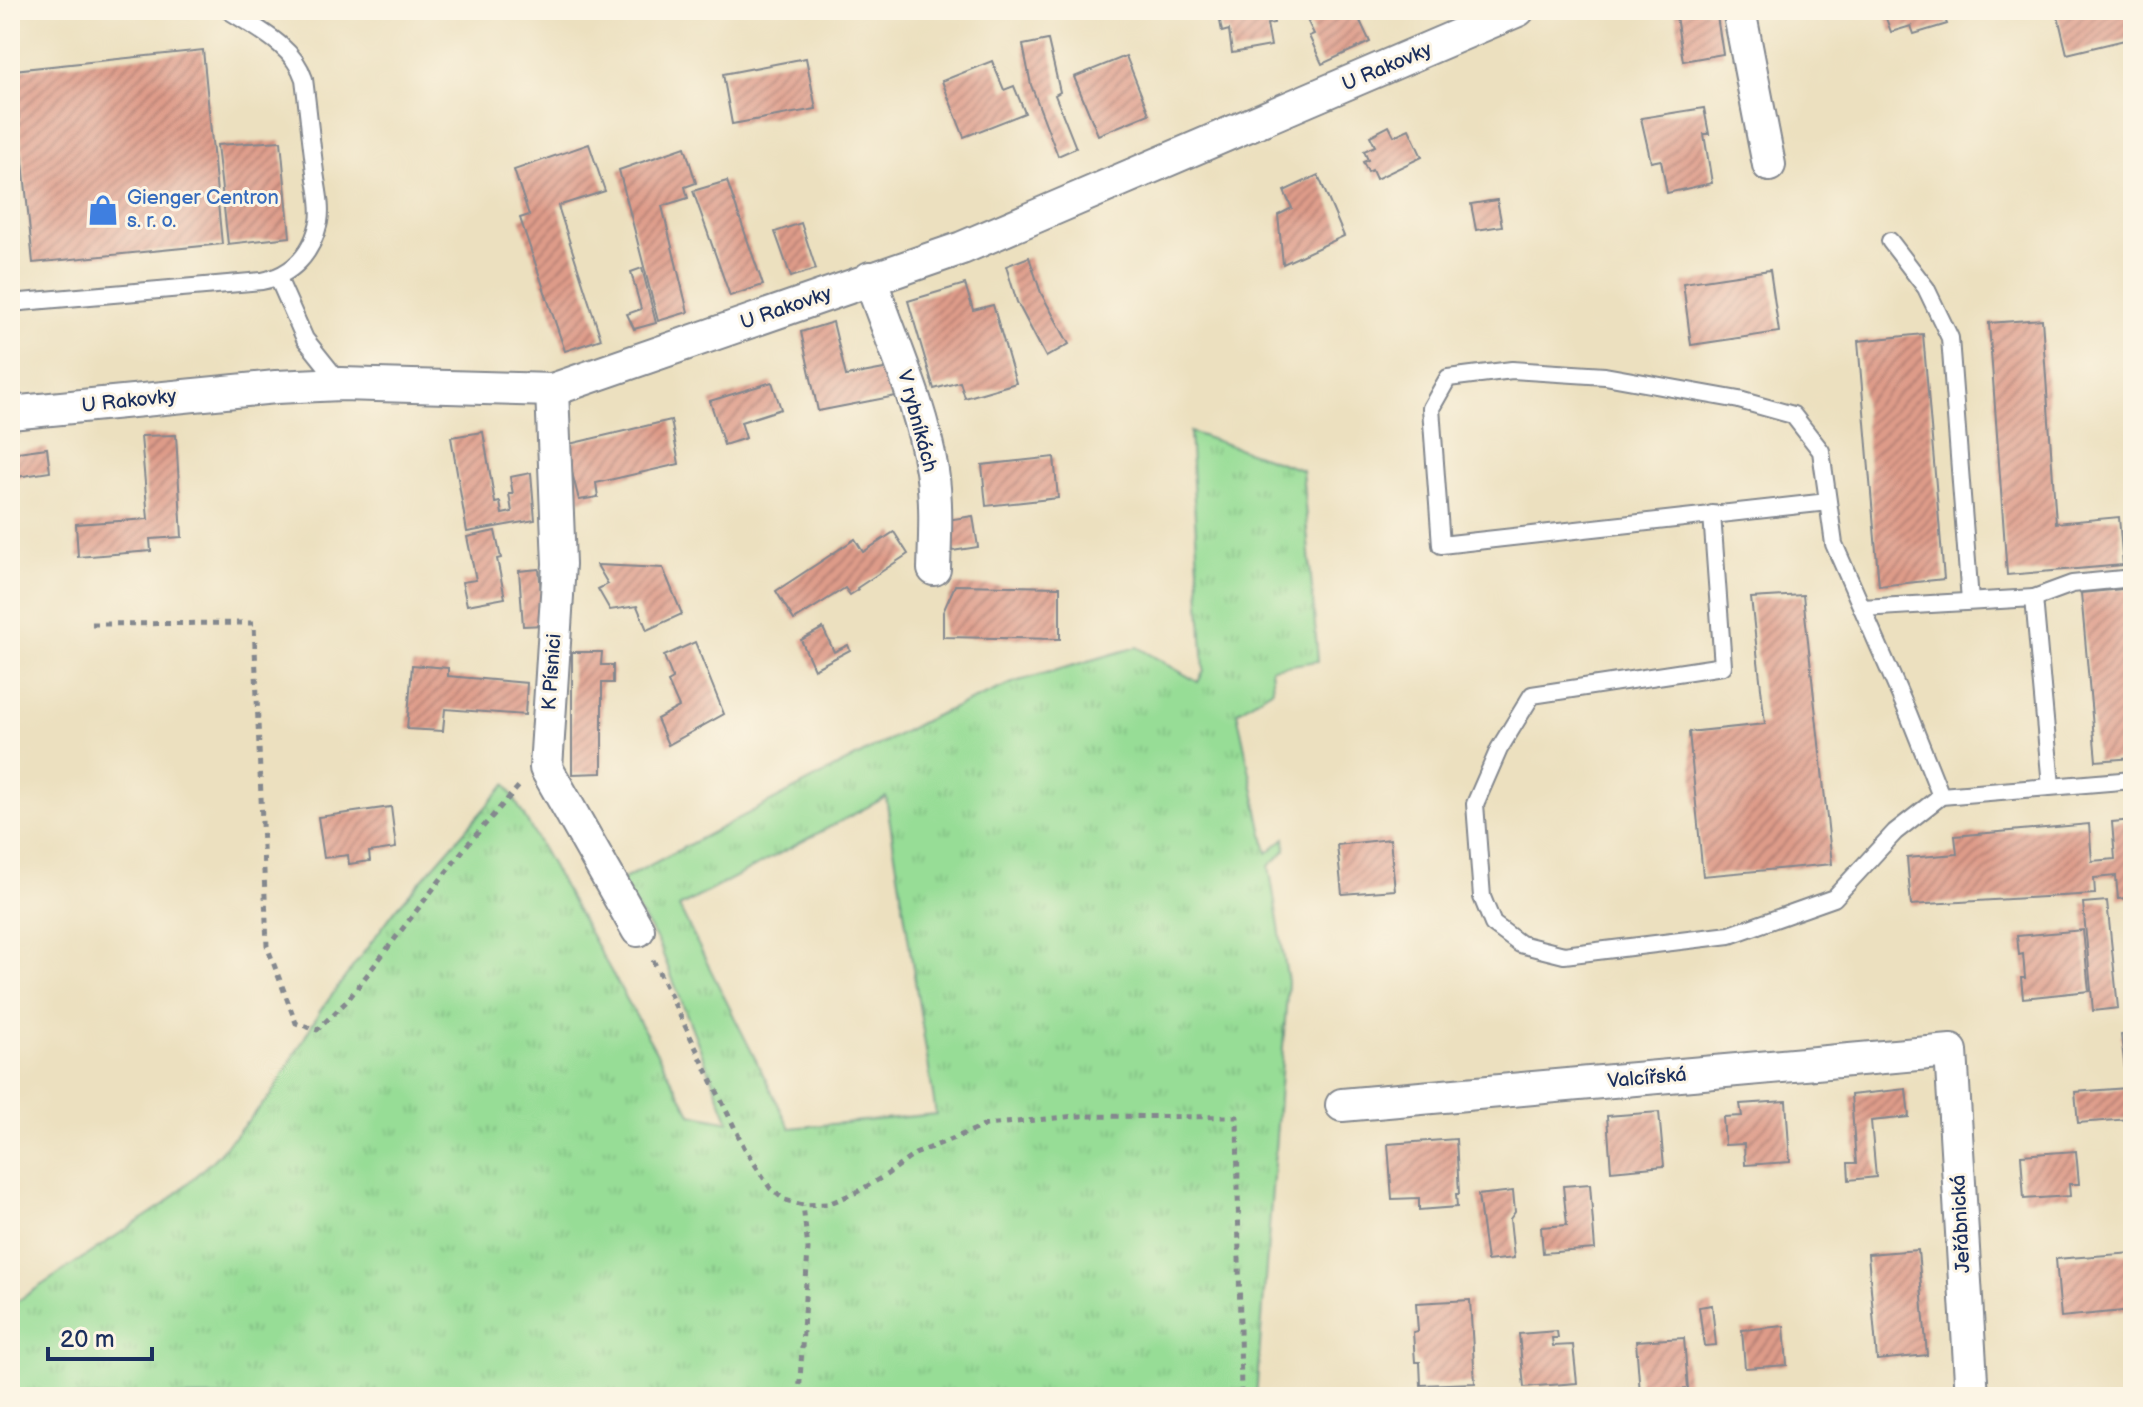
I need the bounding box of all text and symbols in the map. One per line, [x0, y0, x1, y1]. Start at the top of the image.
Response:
street label: U Rakovky [1339, 37, 1435, 97]
place label: Gienger Centron s. r. o. [127, 186, 279, 233]
shop icon: Gienger Centron s. r. o. [86, 193, 120, 227]
street label: U Rakovky [737, 281, 835, 335]
street label: V rybníkách [892, 367, 942, 475]
street label: U Rakovky [80, 384, 178, 418]
street label: K Písnici [537, 633, 567, 711]
street label: Valcířská [1606, 1063, 1688, 1093]
street label: Jeřábnická [1946, 1174, 1976, 1274]
scale bar [48, 1311, 152, 1361]
text: 20 m [60, 1325, 115, 1354]

